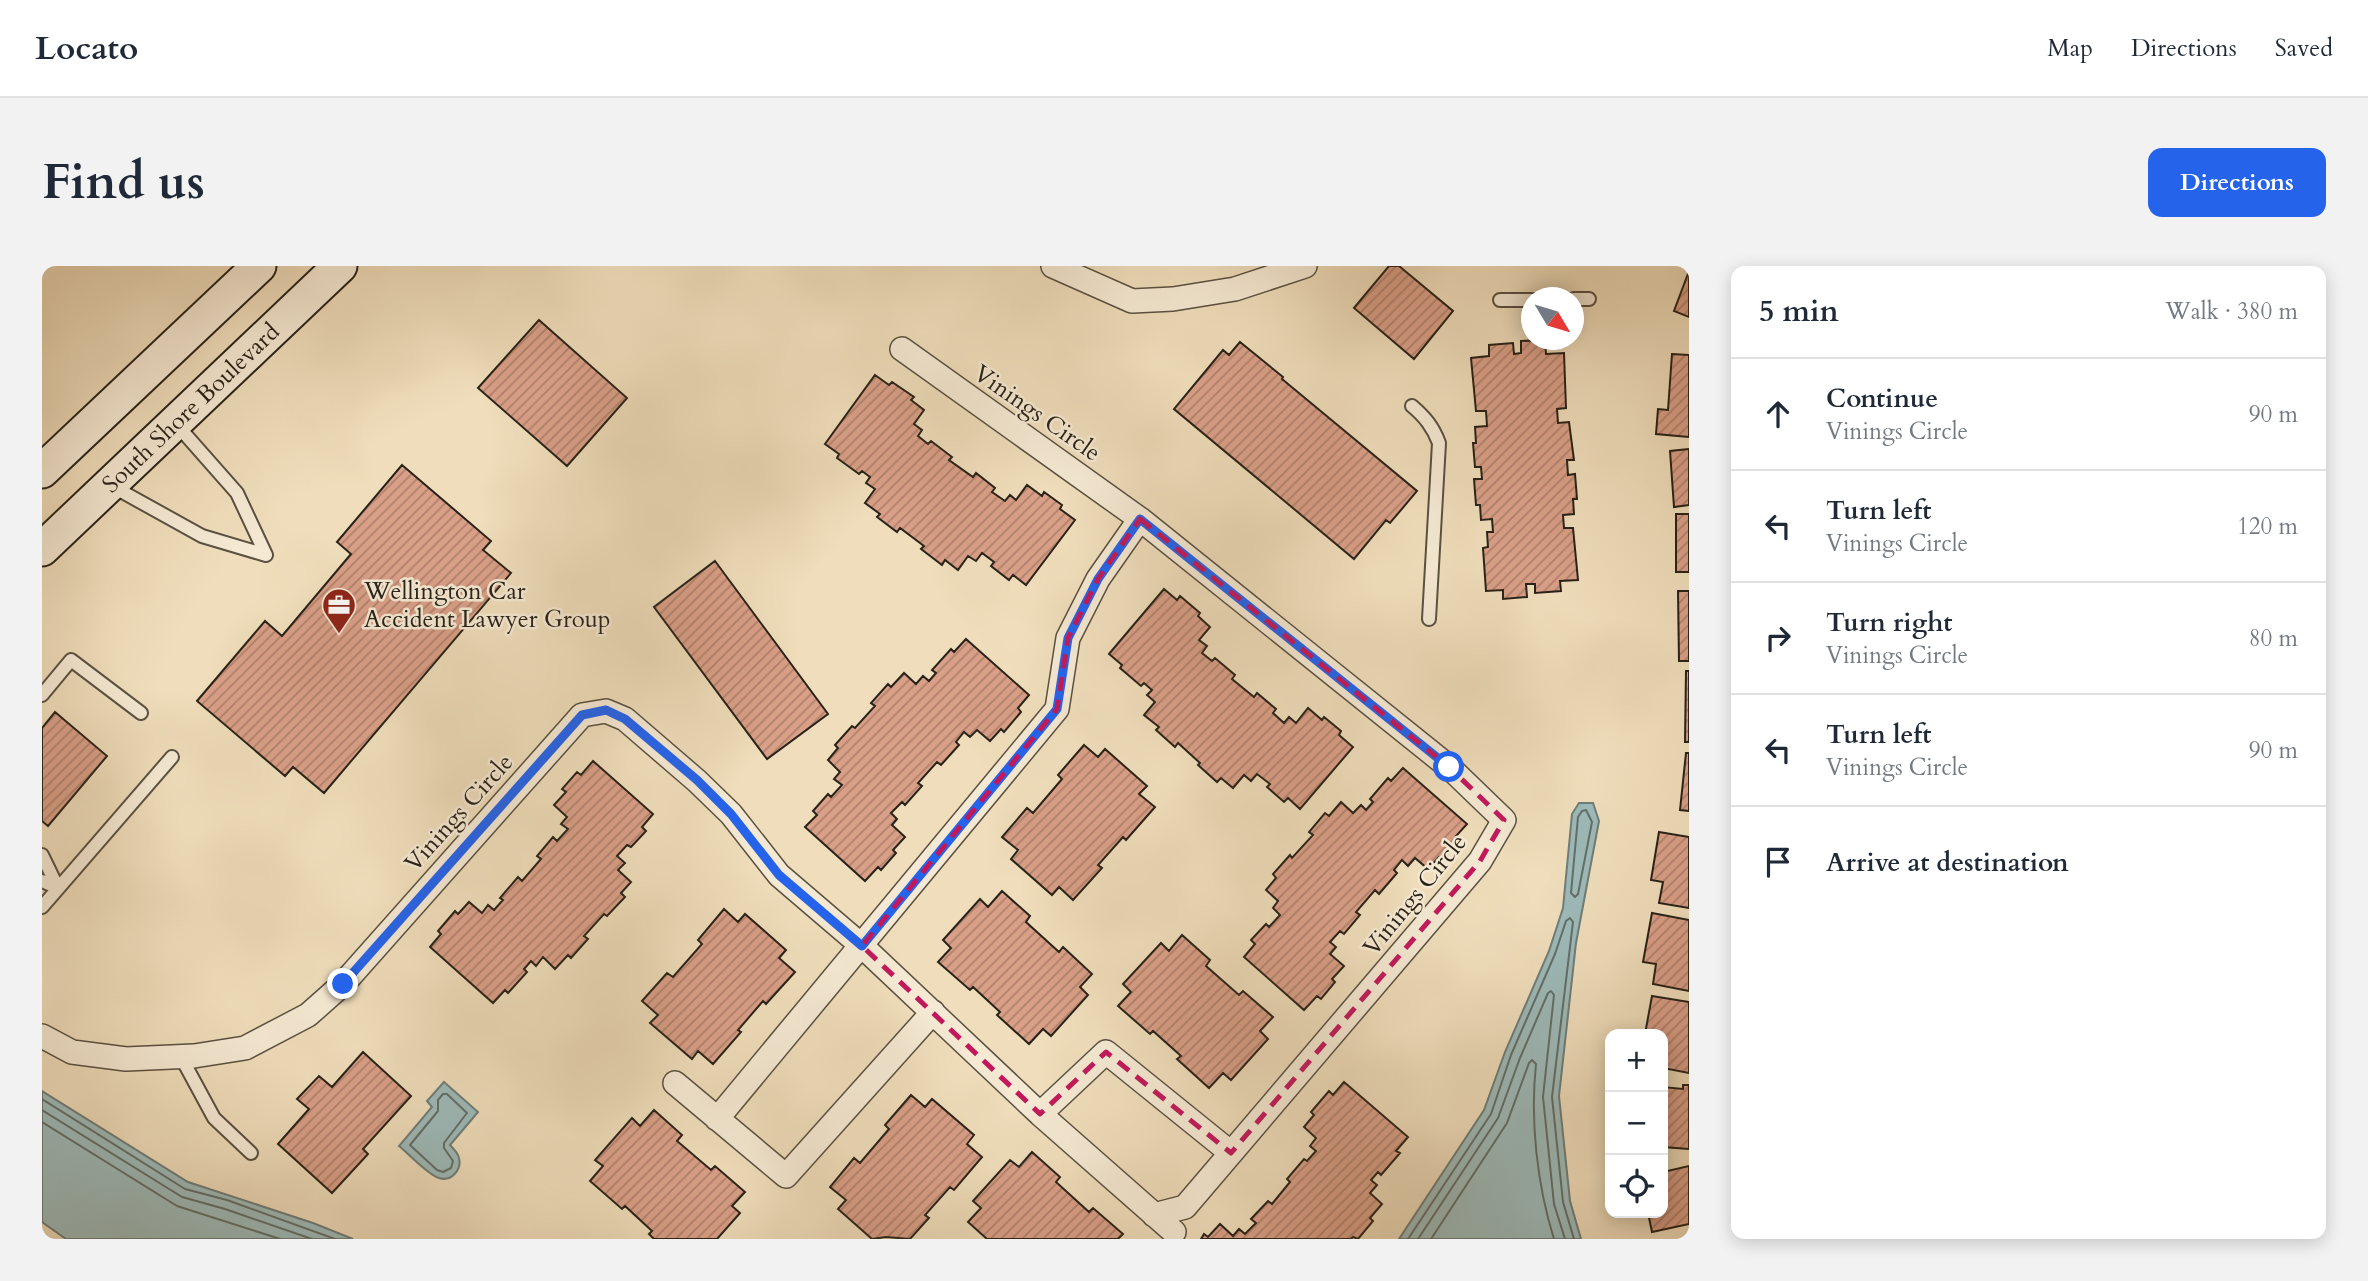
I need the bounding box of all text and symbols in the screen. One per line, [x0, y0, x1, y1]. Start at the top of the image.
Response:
text: Locato [35, 26, 138, 71]
text: Map [2047, 32, 2093, 65]
text: Directions [2131, 32, 2237, 65]
text: Saved [2275, 32, 2333, 65]
button: Directions [2148, 148, 2326, 217]
text: Find us [42, 149, 205, 216]
north arrow [1521, 287, 1584, 350]
text: 5 min [1759, 291, 1839, 332]
text: Walk · 380 m [2165, 296, 2298, 327]
street label: South Shore Boulevard [95, 315, 287, 500]
street label: Vinings Circle [967, 357, 1107, 469]
text: Continue [1826, 381, 1938, 416]
icon: ahead [1759, 395, 1797, 433]
text: 90 m [2249, 399, 2298, 430]
text: Vinings Circle [1826, 416, 1968, 447]
text: Turn left [1826, 493, 1931, 528]
icon: left [1759, 507, 1797, 545]
text: 120 m [2237, 511, 2298, 542]
text: Vinings Circle [1826, 528, 1968, 559]
place label: Wellington Car Accident Lawyer Group [363, 575, 611, 636]
office icon: Wellington Car Accident Lawyer Group [320, 586, 358, 635]
text: Turn right [1826, 605, 1953, 640]
icon: right [1759, 619, 1797, 657]
text: 80 m [2249, 623, 2298, 654]
text: Vinings Circle [1826, 640, 1968, 671]
text: Turn left [1826, 717, 1931, 752]
icon: left [1759, 731, 1797, 769]
text: 90 m [2249, 735, 2298, 766]
street label: Vinings Circle [397, 747, 521, 879]
route start [1433, 751, 1464, 782]
text: Vinings Circle [1826, 752, 1968, 783]
street label: Vinings Circle [1356, 827, 1474, 963]
icon: arrive [1759, 843, 1797, 881]
text: Arrive at destination [1826, 845, 2069, 880]
route end [327, 968, 358, 999]
map controls [1605, 1029, 1668, 1218]
button: + [1605, 1029, 1668, 1092]
button: − [1605, 1092, 1668, 1155]
button: locate [1605, 1155, 1668, 1218]

